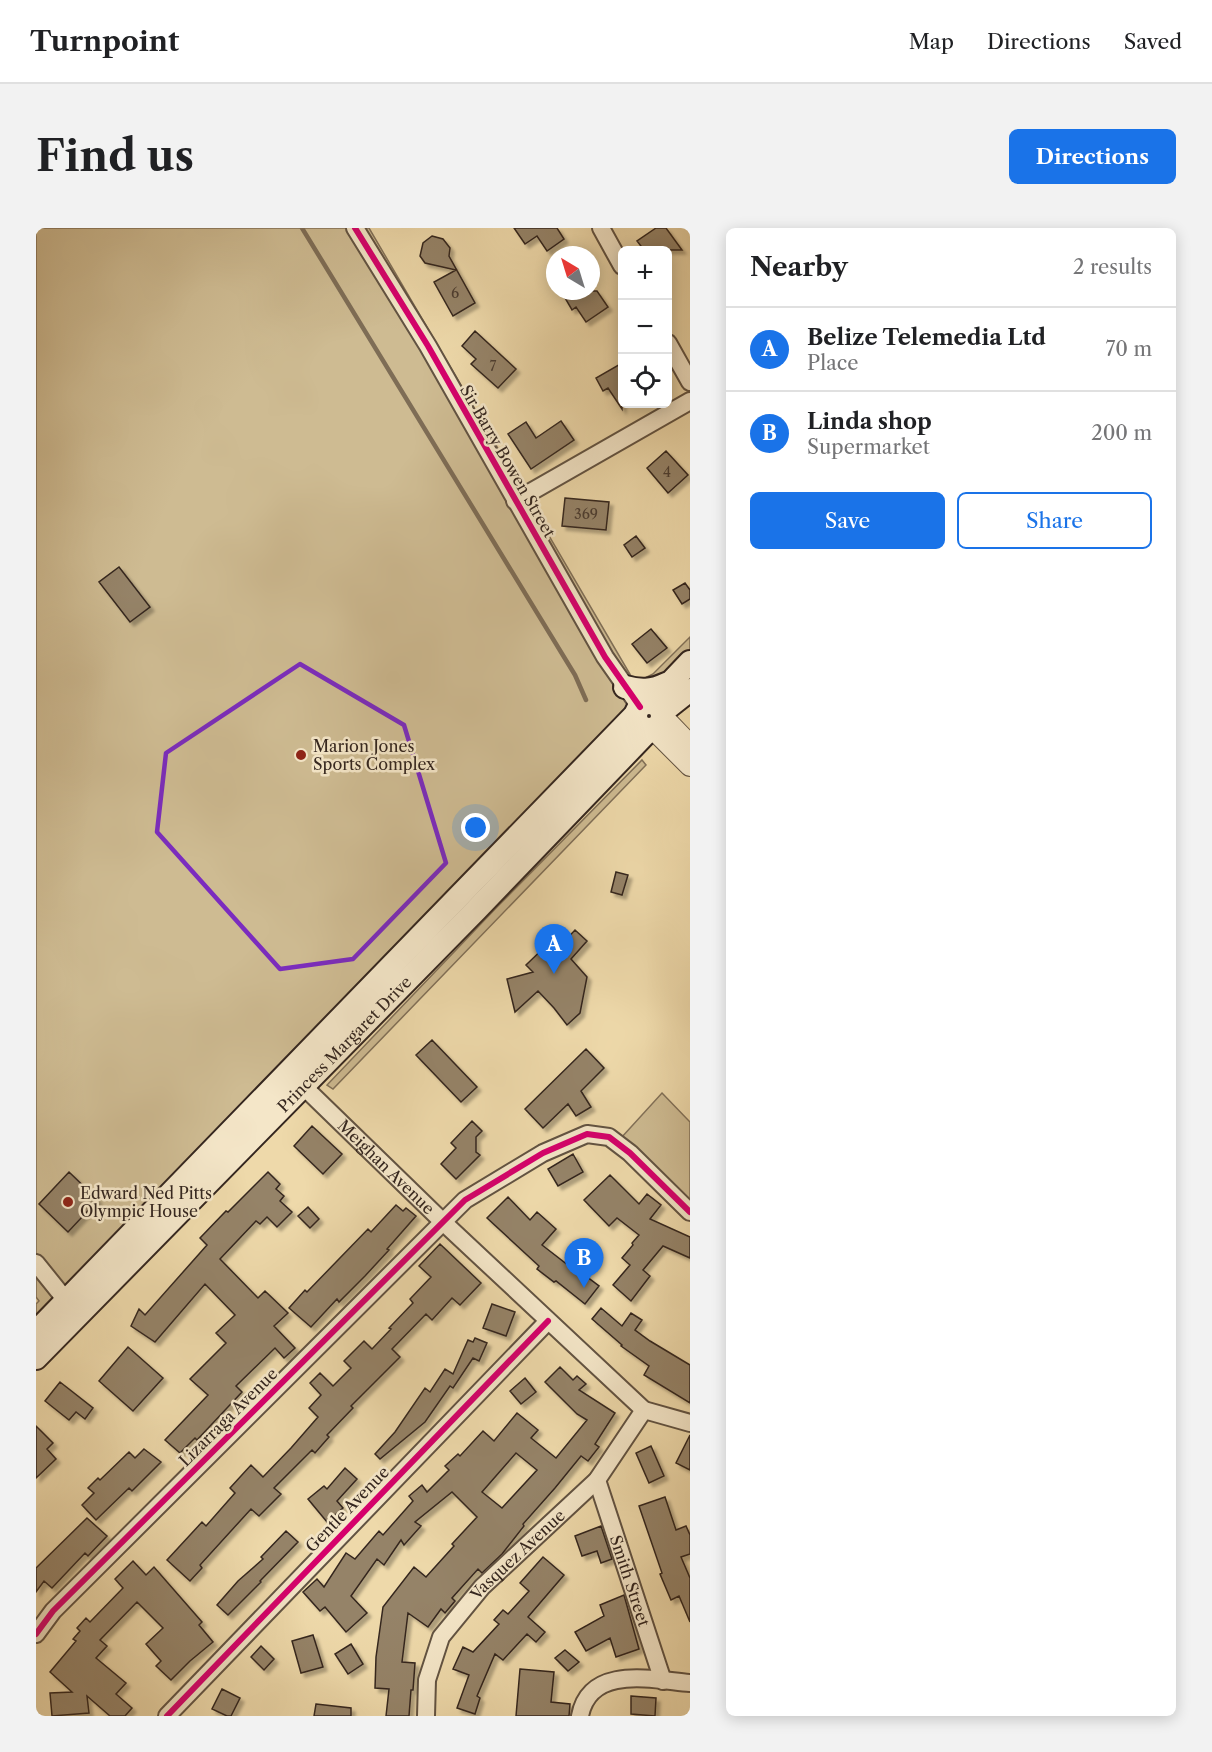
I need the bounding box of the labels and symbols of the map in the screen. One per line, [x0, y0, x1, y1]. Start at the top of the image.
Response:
north arrow [546, 246, 600, 300]
house number: 6 [451, 284, 459, 302]
house number: 7 [490, 357, 497, 375]
street label: Sir Barry Bowen Street [456, 381, 560, 541]
house number: 4 [663, 463, 671, 481]
house number: 369 [574, 505, 598, 523]
place label: Marion Jones Sports Complex [313, 736, 436, 774]
marker: Marion Jones Sports Complex [294, 748, 308, 762]
your location [461, 813, 490, 842]
pin: A [534, 924, 574, 974]
street label: Princess Margaret Drive [273, 972, 416, 1116]
street label: Meighan Avenue [334, 1115, 439, 1218]
place label: Edward Ned Pitts Olympic House [80, 1183, 212, 1221]
marker: Edward Ned Pitts Olympic House [61, 1195, 75, 1209]
pin: B [564, 1238, 604, 1288]
street label: Lizarraga Avenue [175, 1364, 281, 1470]
street label: Gentle Avenue [301, 1462, 393, 1556]
street label: Vasquez Avenue [465, 1505, 569, 1604]
street label: Smith Street [606, 1533, 654, 1629]

